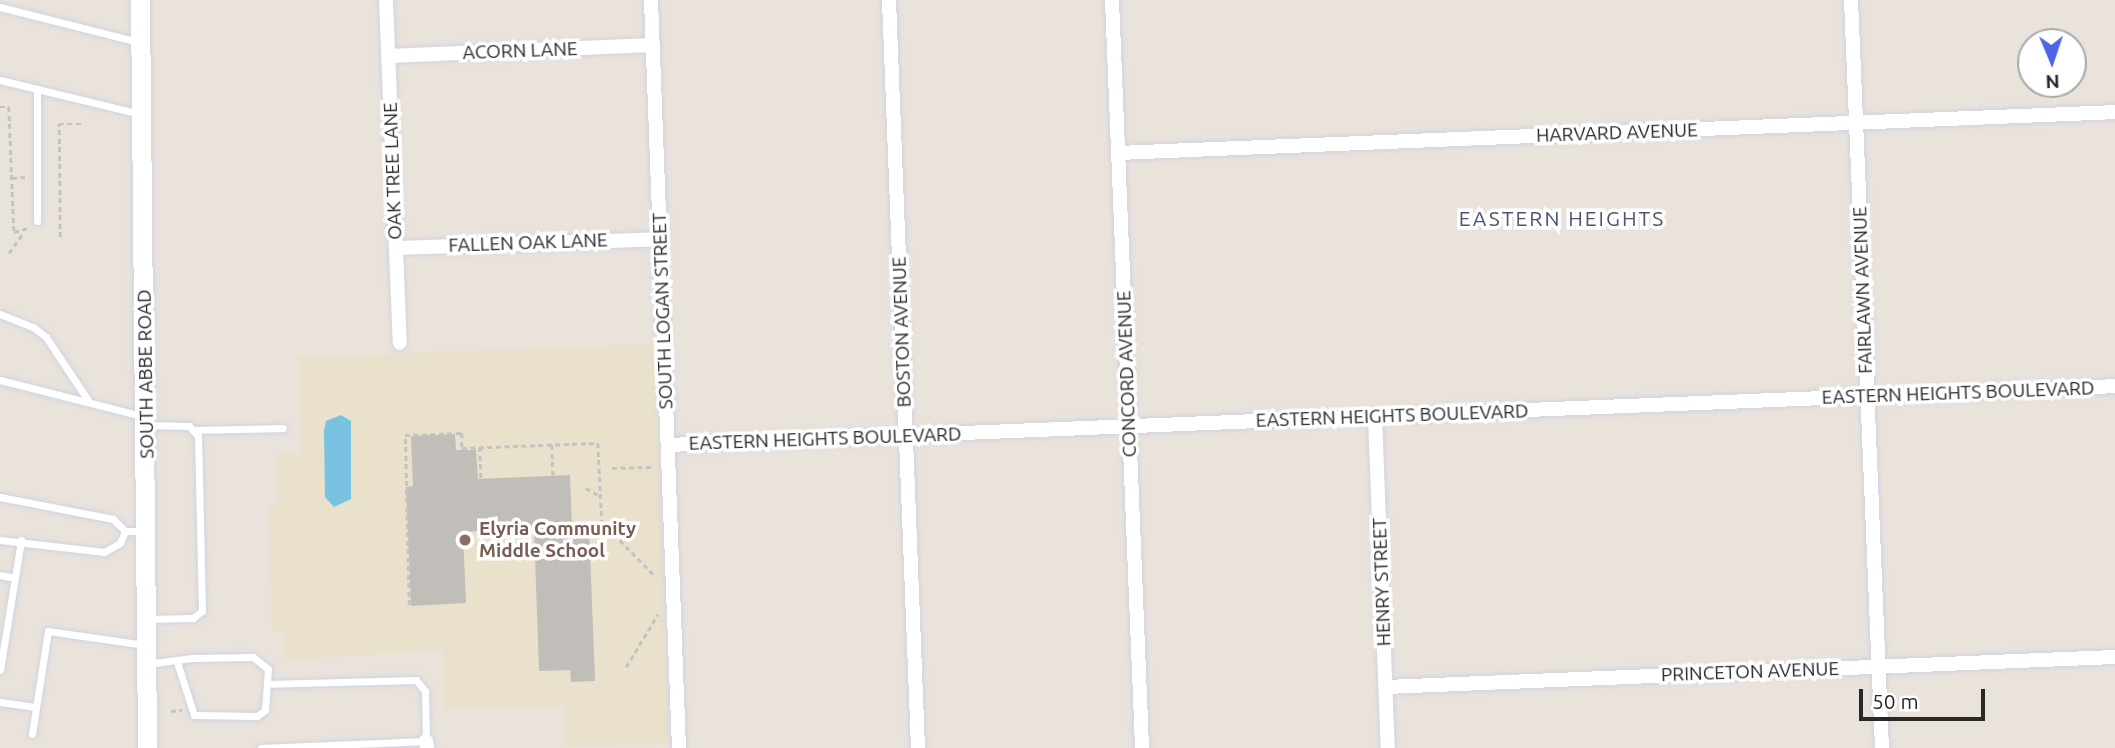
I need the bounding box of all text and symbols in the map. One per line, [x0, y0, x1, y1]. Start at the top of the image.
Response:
north arrow [2017, 28, 2087, 98]
street label: ACORN LANE [462, 38, 578, 64]
text: N [2045, 71, 2060, 93]
street label: OAK TREE LANE [379, 102, 407, 240]
street label: HARVARD AVENUE [1536, 119, 1698, 147]
district label: EASTERN HEIGHTS [1461, 205, 1663, 231]
street label: FAIRLAWN AVENUE [1849, 206, 1877, 374]
street label: SOUTH LOGAN STREET [648, 212, 678, 410]
street label: FALLEN OAK LANE [448, 229, 608, 257]
street label: BOSTON AVENUE [888, 256, 916, 408]
street label: SOUTH ABBE ROAD [133, 289, 159, 459]
street label: CONCORD AVENUE [1113, 290, 1141, 458]
street label: EASTERN HEIGHTS BOULEVARD [1821, 377, 2095, 409]
street label: EASTERN HEIGHTS BOULEVARD [1255, 400, 1529, 432]
street label: EASTERN HEIGHTS BOULEVARD [688, 423, 962, 455]
street label: HENRY STREET [1368, 517, 1396, 647]
place label: Elyria Community Middle School [479, 518, 636, 562]
marker: Elyria Community Middle School [457, 532, 473, 548]
street label: PRINCETON AVENUE [1661, 657, 1839, 687]
scale bar [1863, 674, 1989, 718]
text: 50 m [1872, 689, 1919, 713]

